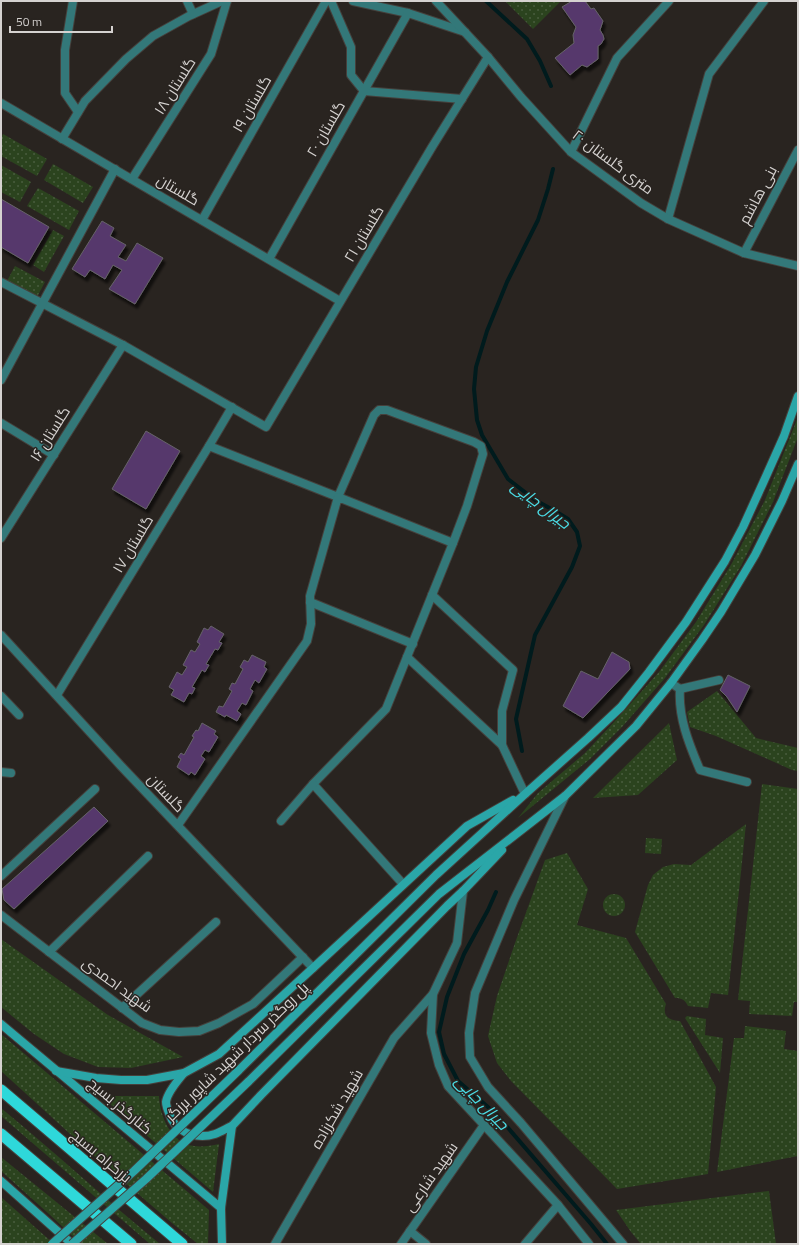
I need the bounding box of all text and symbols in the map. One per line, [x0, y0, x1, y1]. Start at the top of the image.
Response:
scale bar [10, 8, 112, 34]
text: 50 m [16, 12, 42, 31]
street label: گلستان ۱۸ [148, 53, 201, 119]
street label: گلستان ۱۹ [226, 71, 277, 136]
street label: گلستان ۲۰ [300, 96, 351, 161]
street label: ۲۰ متری گلستان [568, 123, 659, 200]
street label: بنی هاشم [732, 161, 783, 228]
street label: گلستان [152, 168, 204, 211]
street label: گلستان ۲۱ [338, 201, 389, 266]
street label: گلستان ۱۶ [24, 402, 76, 466]
water label: جیرال چایی [506, 474, 577, 535]
street label: گلستان ۱۷ [106, 510, 159, 577]
street label: گلستان [142, 768, 191, 817]
street label: شهید احمدی [77, 951, 157, 1018]
street label: پل روگذر سردار شهید شاپور برزگر [159, 977, 314, 1127]
street label: شهید شکرزاده [304, 1065, 369, 1153]
water label: جیرال چایی [449, 1069, 515, 1136]
street label: کنارگذر بسیج [83, 1072, 158, 1140]
street label: بزرگراه بسیج [66, 1123, 137, 1188]
street label: شهید شارعی [398, 1137, 463, 1216]

